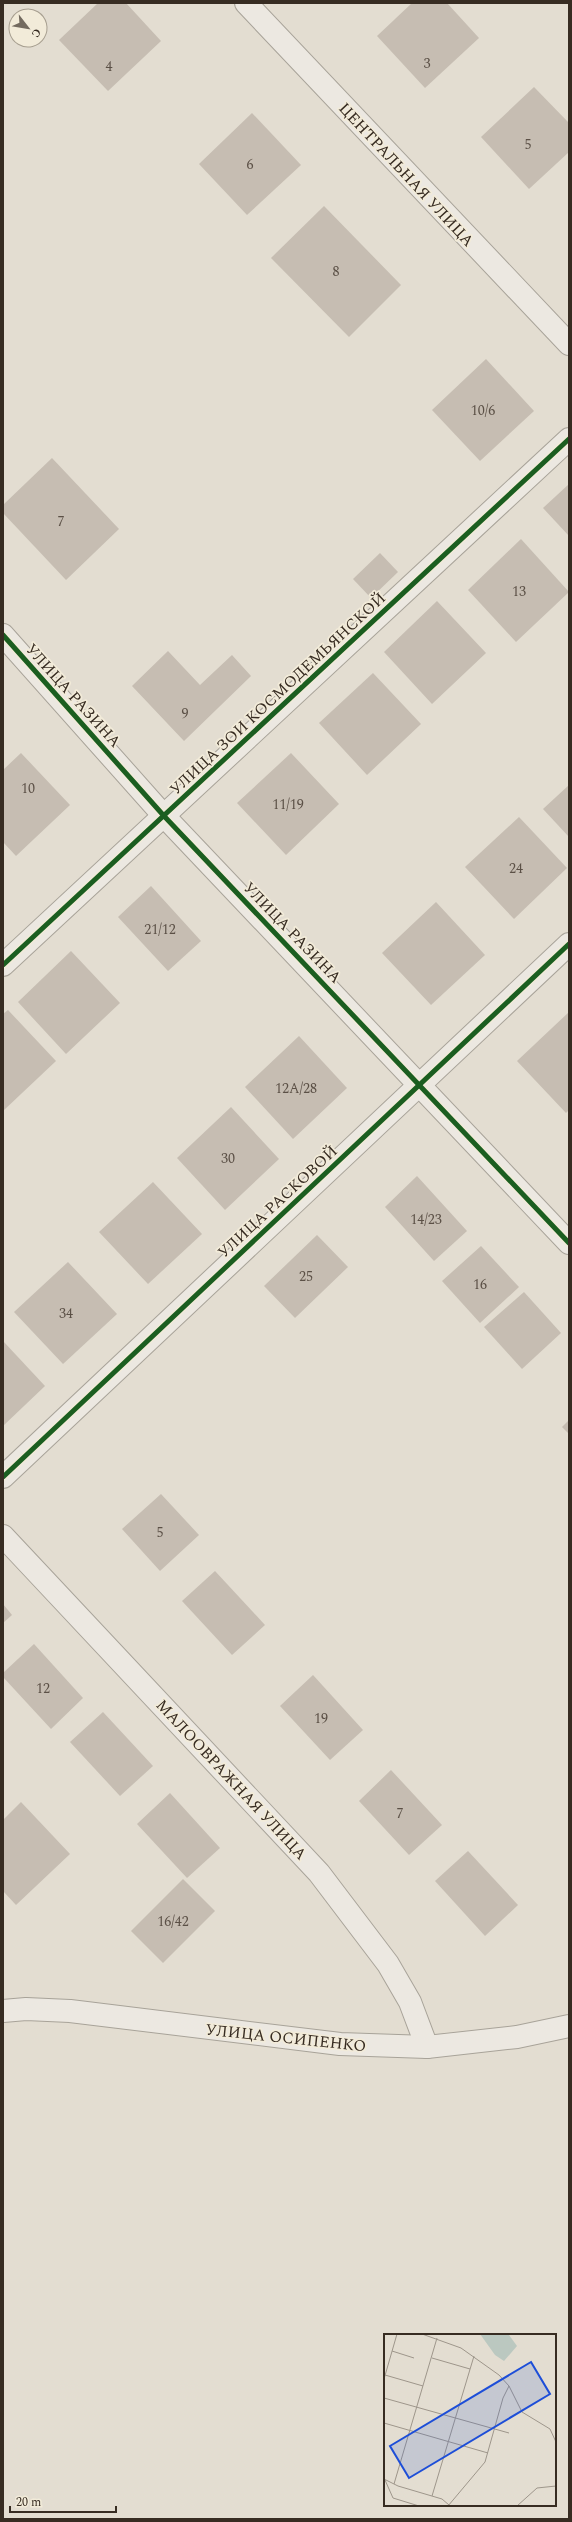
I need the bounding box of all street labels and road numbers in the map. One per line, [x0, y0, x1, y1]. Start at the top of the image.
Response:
street label: ЦЕНТРАЛЬНАЯ УЛИЦА [333, 97, 480, 252]
street label: УЛИЦА ЗОИ КОСМОДЕМЬЯНСКОЙ [164, 587, 391, 801]
street label: УЛИЦА РАЗИНА [20, 638, 127, 753]
street label: УЛИЦА РАЗИНА [237, 876, 347, 989]
street label: УЛИЦА РАСКОВОЙ [212, 1140, 343, 1264]
street label: МАЛООВРАЖНАЯ УЛИЦА [150, 1694, 312, 1865]
street label: УЛИЦА ОСИПЕНКО [204, 2018, 367, 2058]

